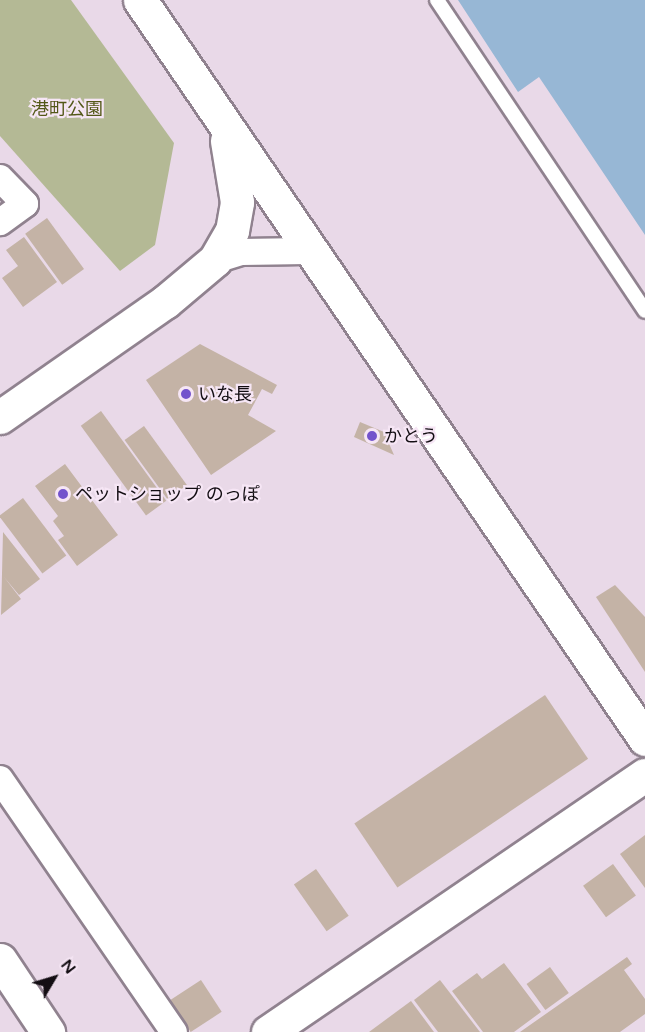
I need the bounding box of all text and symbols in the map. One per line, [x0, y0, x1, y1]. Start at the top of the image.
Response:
park label: 港町公園 [31, 98, 103, 120]
place label: いな長 [198, 383, 252, 405]
marker: いな長 [179, 387, 193, 401]
place label: かとう [384, 425, 438, 447]
marker: かとう [365, 429, 379, 443]
place label: ペットショップ のっぽ [75, 483, 260, 505]
marker: ペットショップ のっぽ [56, 487, 70, 501]
north arrow [24, 948, 84, 1008]
text: N [56, 956, 80, 978]

